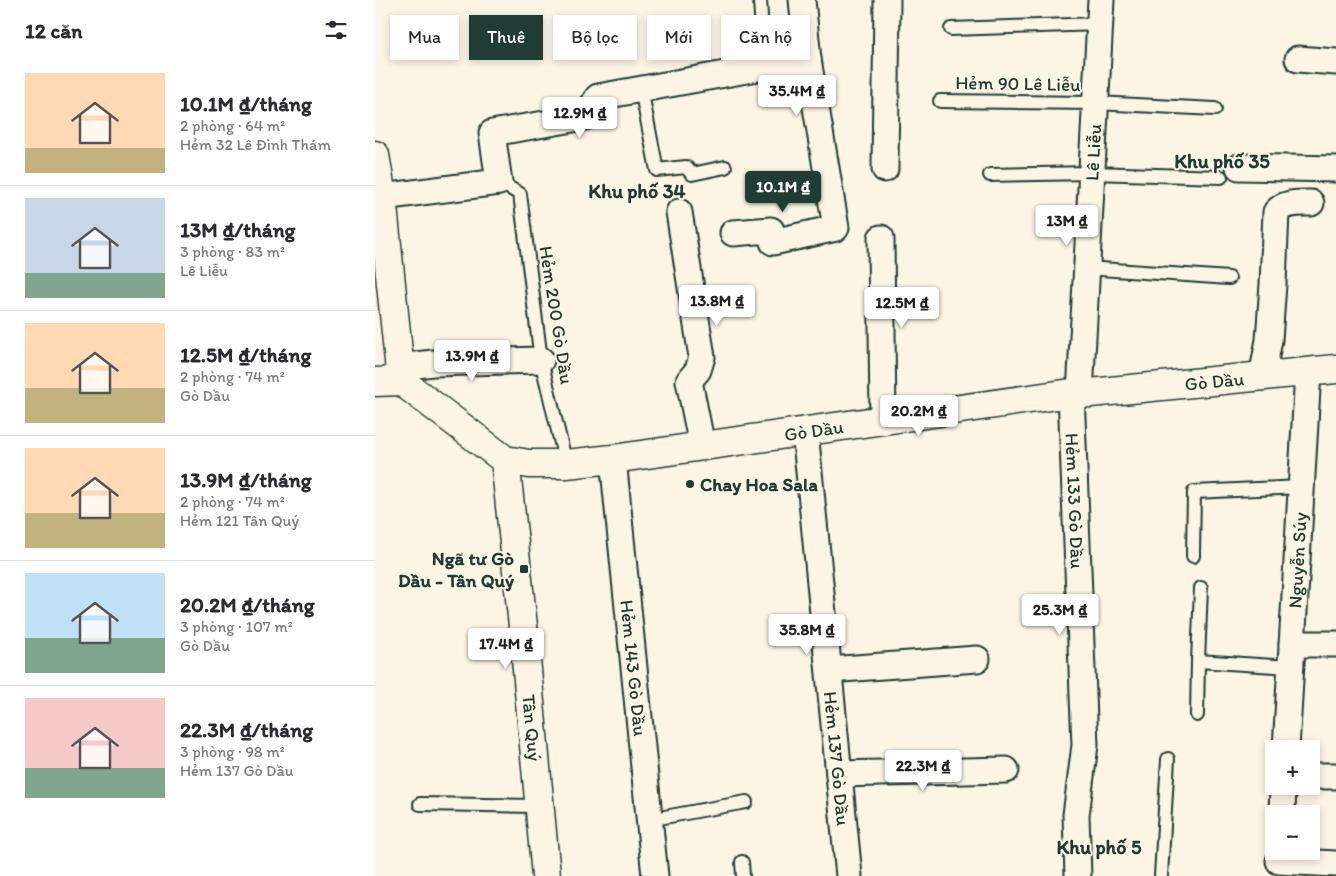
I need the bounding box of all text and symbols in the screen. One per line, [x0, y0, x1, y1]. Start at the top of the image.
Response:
chip: Mua [390, 15, 459, 60]
chip: Thuê [469, 15, 543, 60]
chip: Bộ lọc [553, 15, 637, 60]
chip: Mới [647, 15, 711, 60]
chip: Căn hộ [721, 15, 810, 60]
icon: filters [322, 16, 350, 44]
text: 12 căn [25, 18, 83, 43]
street label: Hẻm 90 Lê Liễu [955, 71, 1081, 96]
pin: 35.4M ₫ [751, 74, 843, 117]
text: 35.4M ₫ [769, 81, 825, 100]
text: 10.1M ₫/tháng [180, 91, 312, 116]
icon: home [65, 93, 125, 153]
pin: 12.9M ₫ [534, 96, 626, 139]
text: 12.9M ₫ [553, 103, 607, 122]
text: 2 phòng · 64 m² [180, 116, 285, 135]
street label: Lê Liễu [1080, 123, 1106, 181]
text: Hẻm 32 Lê Đình Thám [180, 135, 331, 154]
district label: Khu phố 35 [1174, 149, 1270, 174]
pin: 10.1M ₫ [737, 170, 829, 213]
text: 10.1M ₫ [756, 177, 810, 196]
district label: Khu phố 34 [588, 179, 686, 204]
pin: 13M ₫ [1032, 204, 1102, 247]
text: 13M ₫ [1046, 211, 1088, 230]
text: 13M ₫/tháng [180, 217, 295, 242]
icon: home [65, 218, 125, 278]
text: 3 phòng · 83 m² [180, 242, 285, 261]
street label: Hẻm 200 Gò Dầu [534, 244, 579, 386]
text: Lê Liễu [180, 261, 228, 280]
pin: 13.8M ₫ [671, 284, 763, 327]
pin: 12.5M ₫ [856, 286, 948, 329]
text: 13.8M ₫ [690, 291, 744, 310]
text: 12.5M ₫ [875, 293, 929, 312]
pin: 13.9M ₫ [426, 340, 518, 382]
text: 12.5M ₫/tháng [180, 342, 311, 367]
icon: home [65, 343, 125, 403]
text: 13.9M ₫ [445, 346, 499, 365]
text: 2 phòng · 74 m² [180, 367, 285, 386]
street label: Gò Dầu [1184, 367, 1246, 396]
text: Gò Dầu [180, 386, 230, 405]
pin: 20.2M ₫ [873, 394, 965, 437]
text: 20.2M ₫ [891, 401, 947, 420]
street label: Gò Dầu [783, 415, 845, 446]
street label: Hẻm 133 Gò Dầu [1061, 433, 1089, 570]
text: 13.9M ₫/tháng [180, 467, 312, 492]
icon: home [65, 468, 125, 528]
place label: Chay Hoa Sala [700, 473, 818, 496]
marker: Chay Hoa Sala [684, 478, 696, 490]
text: 2 phòng · 74 m² [180, 492, 285, 511]
text: Hẻm 121 Tân Quý [180, 511, 299, 530]
street label: Nguyễn Súy [1283, 512, 1312, 609]
place label: Ngã tư Gò Dầu - Tân Quý [398, 547, 514, 592]
marker: Ngã tư Gò Dầu - Tân Quý [518, 563, 530, 575]
text: 20.2M ₫/tháng [180, 592, 314, 617]
icon: home [65, 593, 125, 653]
pin: 25.3M ₫ [1014, 594, 1106, 636]
street label: Hẻm 143 Gò Dầu [615, 599, 652, 738]
text: 25.3M ₫ [1033, 600, 1087, 619]
pin: 35.8M ₫ [761, 614, 853, 656]
text: 3 phòng · 107 m² [180, 617, 293, 636]
text: 35.8M ₫ [779, 620, 835, 639]
pin: 17.4M ₫ [460, 628, 552, 670]
text: 17.4M ₫ [479, 634, 533, 653]
text: Gò Dầu [180, 636, 230, 655]
street label: Hẻm 137 Gò Dầu [819, 690, 855, 827]
street label: Tân Quý [517, 693, 546, 762]
text: 22.3M ₫/tháng [180, 717, 313, 742]
icon: home [65, 718, 125, 778]
map controls [1265, 740, 1320, 860]
button: + [1265, 740, 1320, 795]
text: 3 phòng · 98 m² [180, 742, 285, 761]
pin: 22.3M ₫ [877, 750, 969, 792]
text: 22.3M ₫ [896, 756, 950, 775]
text: Hẻm 137 Gò Dầu [180, 761, 294, 780]
button: − [1265, 805, 1320, 860]
district label: Khu phố 5 [1057, 835, 1142, 860]

